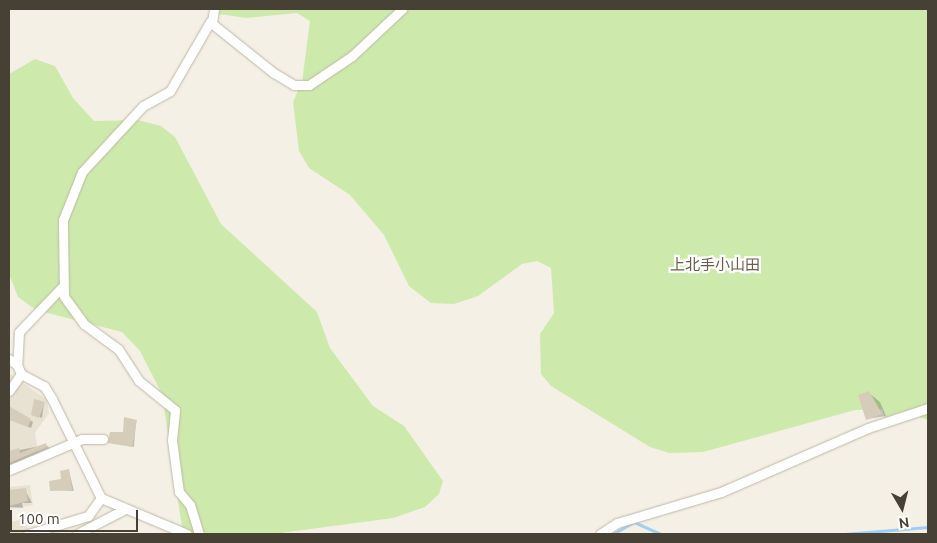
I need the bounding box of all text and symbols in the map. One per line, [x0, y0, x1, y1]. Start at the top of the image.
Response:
district label: 上北手小山田 [670, 256, 760, 274]
north arrow [877, 483, 927, 533]
scale bar [12, 500, 140, 532]
text: 100 m [18, 510, 60, 527]
text: N [898, 514, 910, 532]

